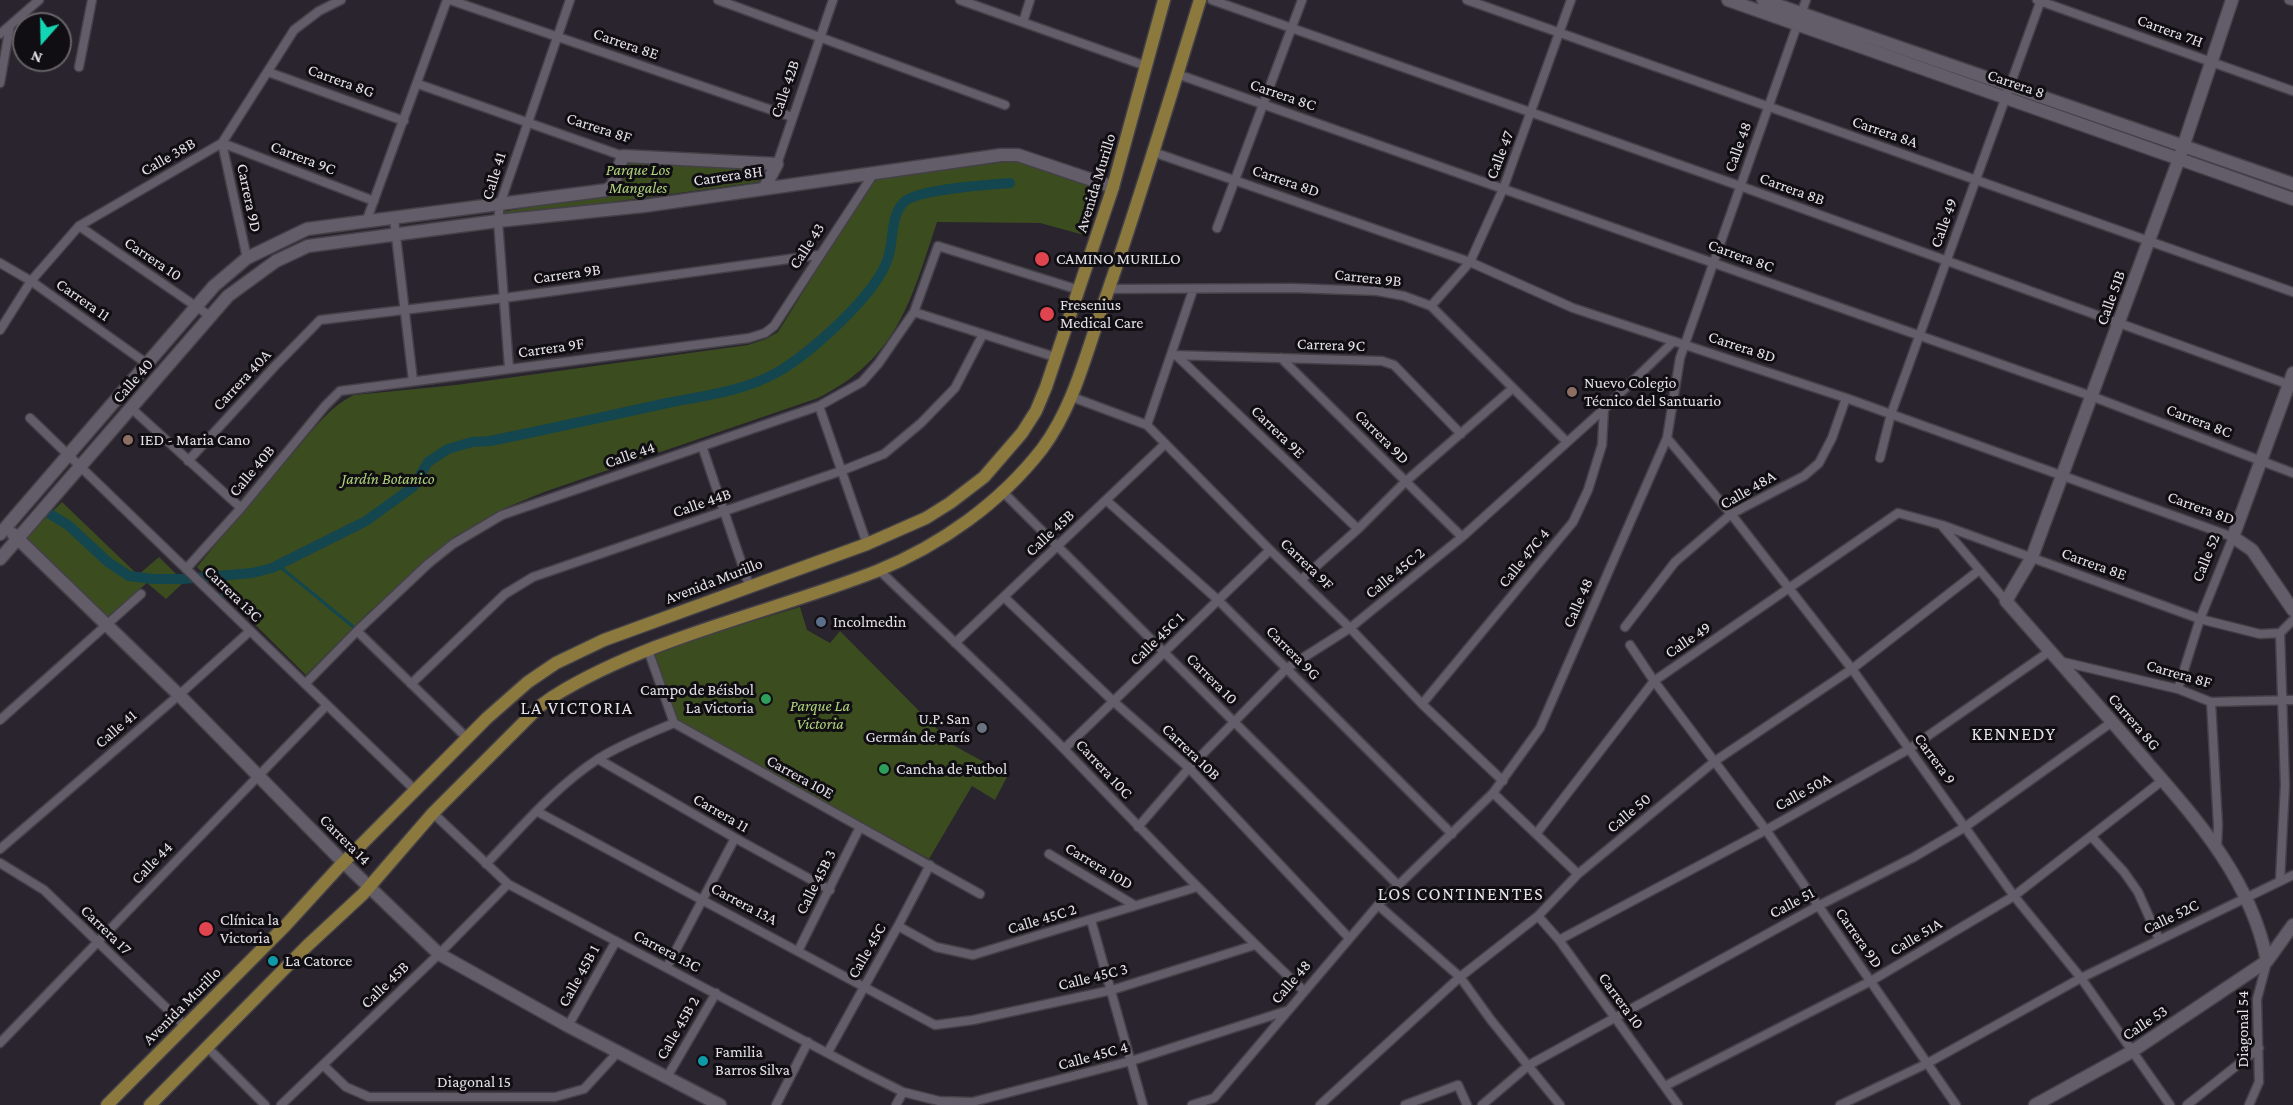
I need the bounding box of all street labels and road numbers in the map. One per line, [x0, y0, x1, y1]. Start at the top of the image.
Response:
street label: Carrera 7H [2135, 10, 2205, 52]
street label: Carrera 8E [591, 24, 661, 64]
street label: Calle 42B [766, 58, 804, 120]
street label: Carrera 8G [305, 60, 377, 102]
street label: Carrera 8 [1985, 65, 2047, 103]
street label: Carrera 8C [1247, 75, 1319, 115]
street label: Carrera 8F [564, 108, 634, 148]
street label: Carrera 8A [1850, 112, 1920, 152]
street label: Calle 48 [1720, 119, 1756, 175]
street label: Calle 47 [1482, 128, 1518, 182]
street label: Avenida Murillo [1072, 131, 1120, 235]
street label: Calle 38B [137, 134, 199, 180]
street label: Carrera 9C [268, 137, 338, 179]
street label: Calle 41 [478, 150, 510, 202]
street label: Carrera 8D [1250, 161, 1322, 201]
street label: Carrera 9D [232, 162, 266, 234]
street label: Carrera 8H [692, 162, 764, 190]
street label: Carrera 8B [1757, 168, 1827, 210]
street label: Calle 49 [1926, 196, 1962, 250]
street label: Calle 43 [785, 219, 829, 273]
street label: Carrera 10 [121, 233, 185, 285]
street label: Carrera 8C [1705, 235, 1777, 277]
street label: Carrera 9B [532, 260, 602, 288]
street label: Carrera 9B [1333, 265, 1403, 291]
street label: Calle 51B [2092, 268, 2130, 328]
street label: Carrera 11 [52, 275, 114, 325]
street label: Carrera 8D [1706, 327, 1778, 367]
street label: Carrera 9F [517, 334, 585, 362]
street label: Carrera 9C [1297, 334, 1365, 356]
street label: Carrera 40A [209, 345, 275, 415]
street label: Calle 40 [109, 355, 157, 407]
street label: Carrera 8C [2164, 400, 2234, 442]
street label: Carrera 9E [1247, 402, 1309, 462]
street label: Carrera 9D [1351, 406, 1413, 468]
street label: Calle 44 [603, 438, 657, 472]
street label: Calle 40B [225, 441, 279, 501]
street label: Calle 48A [1717, 466, 1779, 514]
street label: Calle 44B [670, 484, 734, 522]
street label: Carrera 8D [2165, 487, 2237, 529]
street label: Calle 45B [1022, 506, 1078, 560]
street label: Calle 47C 4 [1494, 524, 1554, 592]
street label: Calle 52 [2188, 531, 2224, 585]
street label: Carrera 9F [1276, 534, 1338, 594]
street label: Calle 45C 2 [1361, 543, 1429, 603]
street label: Carrera 8E [2059, 543, 2129, 585]
street label: Avenida Murillo [663, 554, 765, 608]
street label: Carrera 13C [200, 562, 266, 626]
street label: Calle 48 [1559, 575, 1597, 631]
street label: Calle 45C 1 [1126, 608, 1188, 670]
street label: Calle 49 [1661, 618, 1715, 662]
street label: Carrera 9G [1262, 622, 1324, 684]
street label: Carrera 10 [1182, 649, 1242, 709]
street label: Carrera 8F [2144, 656, 2214, 692]
street label: Carrera 8G [2104, 690, 2164, 754]
street label: Calle 41 [91, 706, 141, 752]
street label: Carrera 10B [1158, 719, 1224, 785]
street label: Carrera 9 [1910, 730, 1960, 788]
street label: Carrera 10C [1072, 735, 1136, 803]
street label: Carrera 10E [763, 751, 837, 803]
street label: Calle 50A [1772, 769, 1834, 815]
street label: Carrera 11 [690, 789, 752, 837]
street label: Calle 50 [1603, 789, 1655, 837]
street label: Carrera 14 [316, 811, 374, 869]
street label: Calle 44 [127, 838, 177, 888]
street label: Carrera 10D [1062, 838, 1136, 894]
street label: Calle 45B 3 [792, 846, 840, 918]
street label: Carrera 13A [708, 879, 780, 929]
street label: Calle 51 [1766, 883, 1818, 923]
street label: Calle 52C [2140, 895, 2202, 939]
street label: Calle 45C 2 [1005, 899, 1079, 939]
street label: Carrera 17 [77, 901, 135, 959]
street label: Carrera 9D [1831, 904, 1887, 972]
street label: Calle 51A [1887, 914, 1945, 960]
street label: Calle 45C [844, 920, 890, 982]
street label: Carrera 13C [630, 925, 704, 977]
street label: Calle 45B 1 [554, 942, 604, 1010]
street label: Calle 48 [1267, 956, 1315, 1008]
street label: Calle 45B [357, 957, 413, 1013]
street label: Calle 45C 3 [1056, 959, 1130, 995]
street label: Avenida Murillo [139, 963, 225, 1049]
street label: Carrera 10 [1594, 969, 1648, 1033]
street label: Diagonal 54 [2233, 991, 2253, 1067]
street label: Calle 45B 2 [652, 993, 704, 1063]
street label: Calle 53 [2119, 1001, 2171, 1045]
street label: Calle 45C 4 [1056, 1037, 1130, 1075]
street label: Diagonal 15 [437, 1072, 511, 1092]

